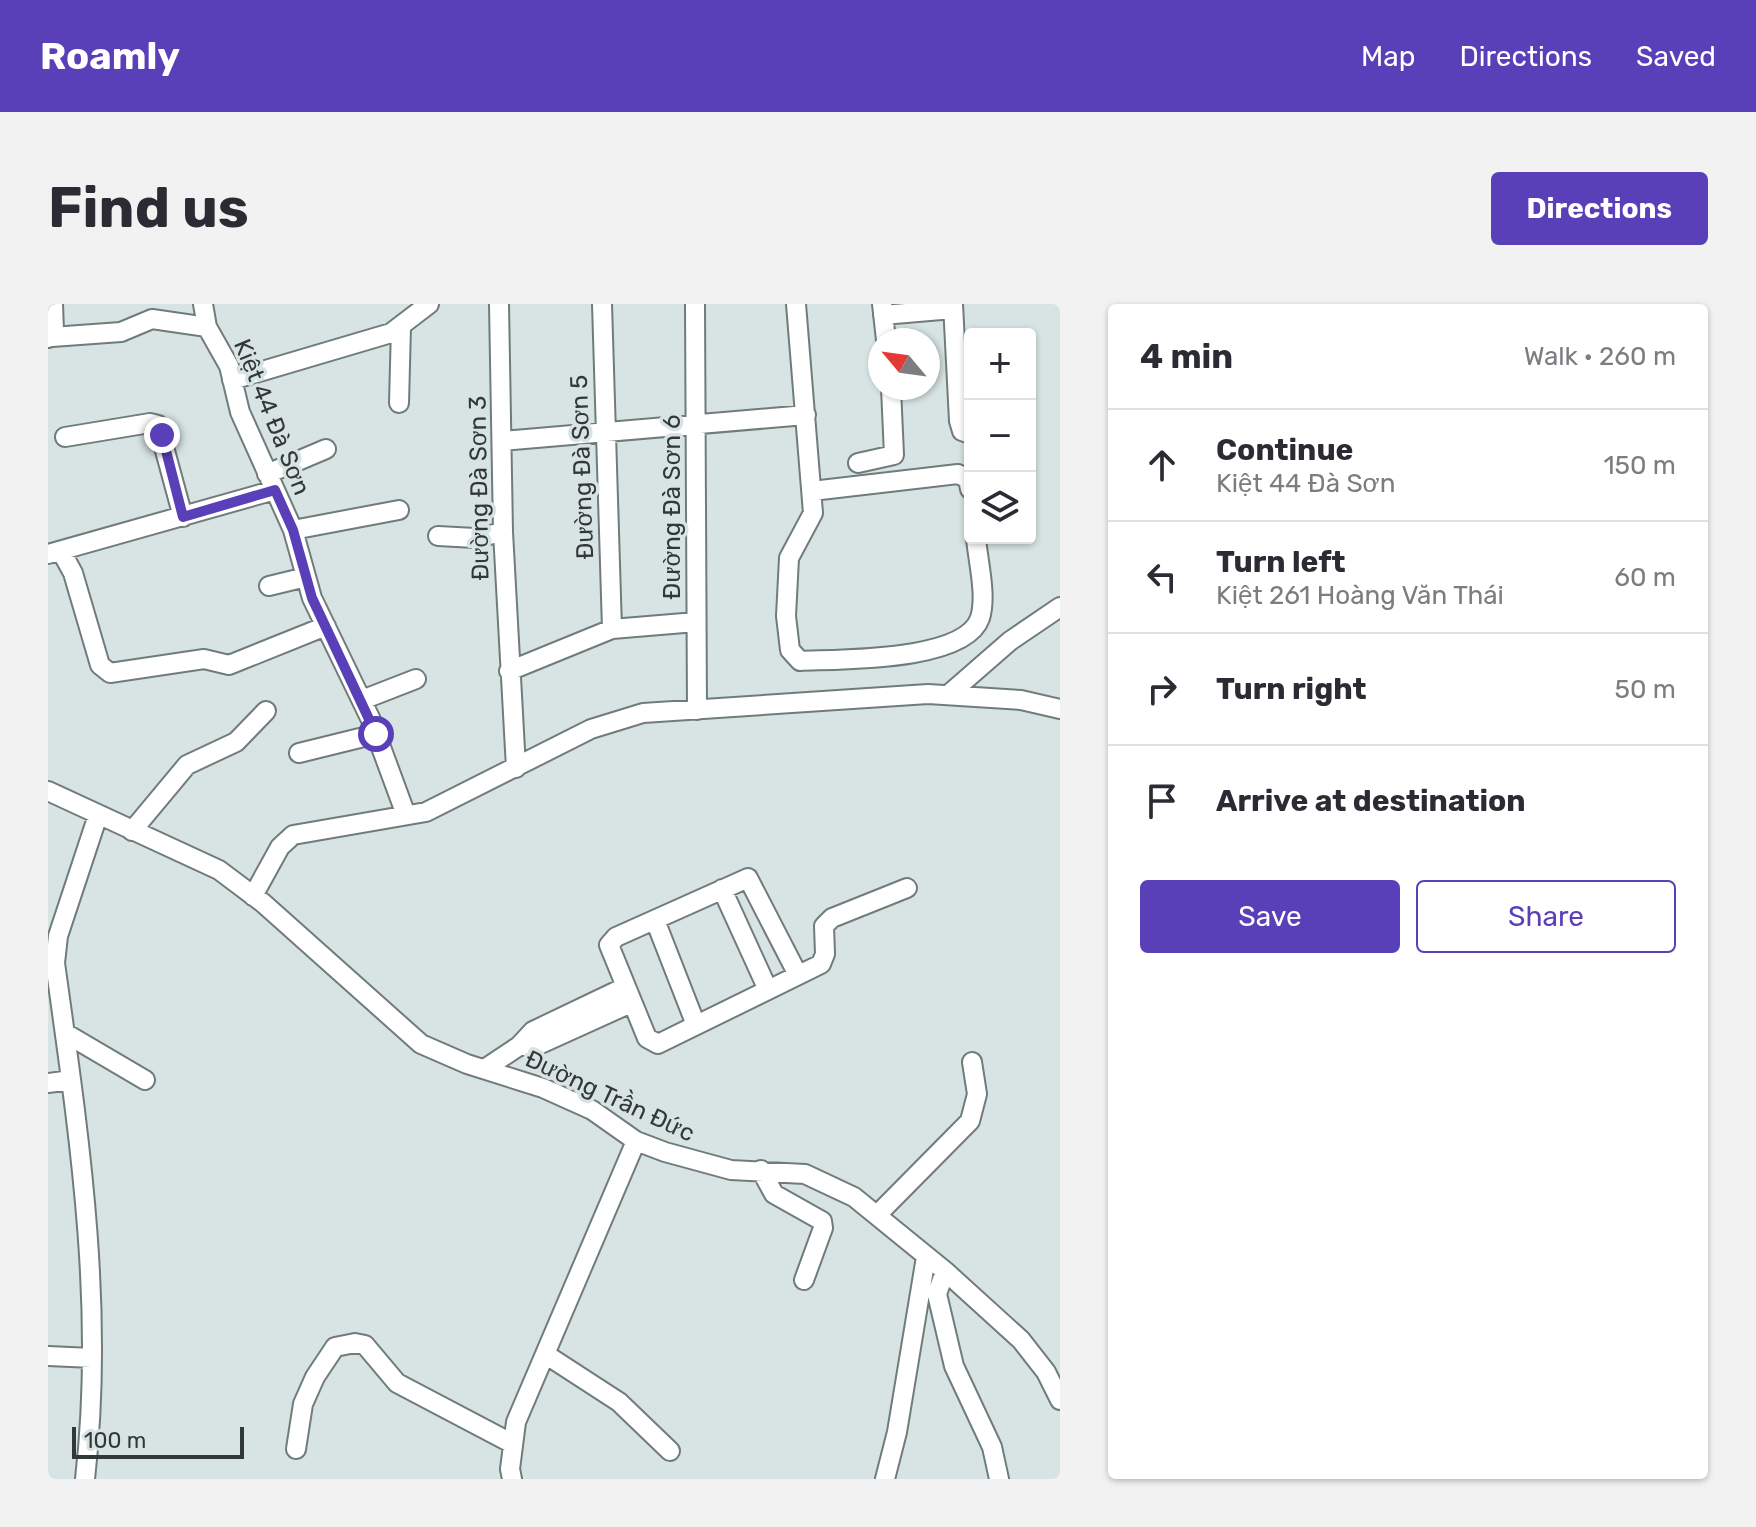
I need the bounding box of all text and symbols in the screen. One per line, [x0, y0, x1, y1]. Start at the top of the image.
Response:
text: Roamly [40, 33, 180, 79]
text: Map [1361, 40, 1415, 73]
text: Directions [1459, 40, 1592, 73]
text: Saved [1636, 40, 1716, 73]
button: Directions [1491, 172, 1708, 245]
text: Find us [48, 175, 249, 241]
north arrow [868, 328, 940, 400]
map controls [964, 328, 1036, 544]
button: + [964, 328, 1036, 400]
street label: Kiệt 44 Đà Sơn [228, 335, 316, 499]
text: 4 min [1140, 336, 1233, 377]
text: Walk · 260 m [1524, 341, 1676, 372]
street label: Đường Đà Sơn 5 [565, 374, 599, 560]
street label: Đường Đà Sơn 3 [463, 395, 495, 581]
button: − [964, 400, 1036, 472]
street label: Đường Đà Sơn 6 [658, 415, 686, 599]
route end [144, 417, 180, 453]
text: Continue [1216, 432, 1353, 468]
icon: ahead [1140, 443, 1184, 487]
text: 150 m [1603, 450, 1676, 481]
text: Kiệt 44 Đà Sơn [1216, 468, 1395, 499]
button: layers [964, 472, 1036, 544]
text: Turn left [1216, 544, 1346, 580]
icon: left [1140, 555, 1184, 599]
text: 60 m [1614, 562, 1676, 593]
text: Kiệt 261 Hoàng Văn Thái [1216, 580, 1504, 611]
icon: right [1140, 667, 1184, 711]
text: Turn right [1216, 671, 1367, 707]
text: 50 m [1615, 674, 1676, 705]
route start [358, 716, 394, 752]
icon: arrive [1140, 779, 1184, 823]
text: Arrive at destination [1216, 783, 1526, 819]
button: Save [1140, 880, 1400, 953]
button: Share [1416, 880, 1676, 953]
street label: Đường Trần Đức [521, 1043, 700, 1147]
scale bar [72, 1423, 244, 1459]
text: 100 m [84, 1427, 146, 1454]

